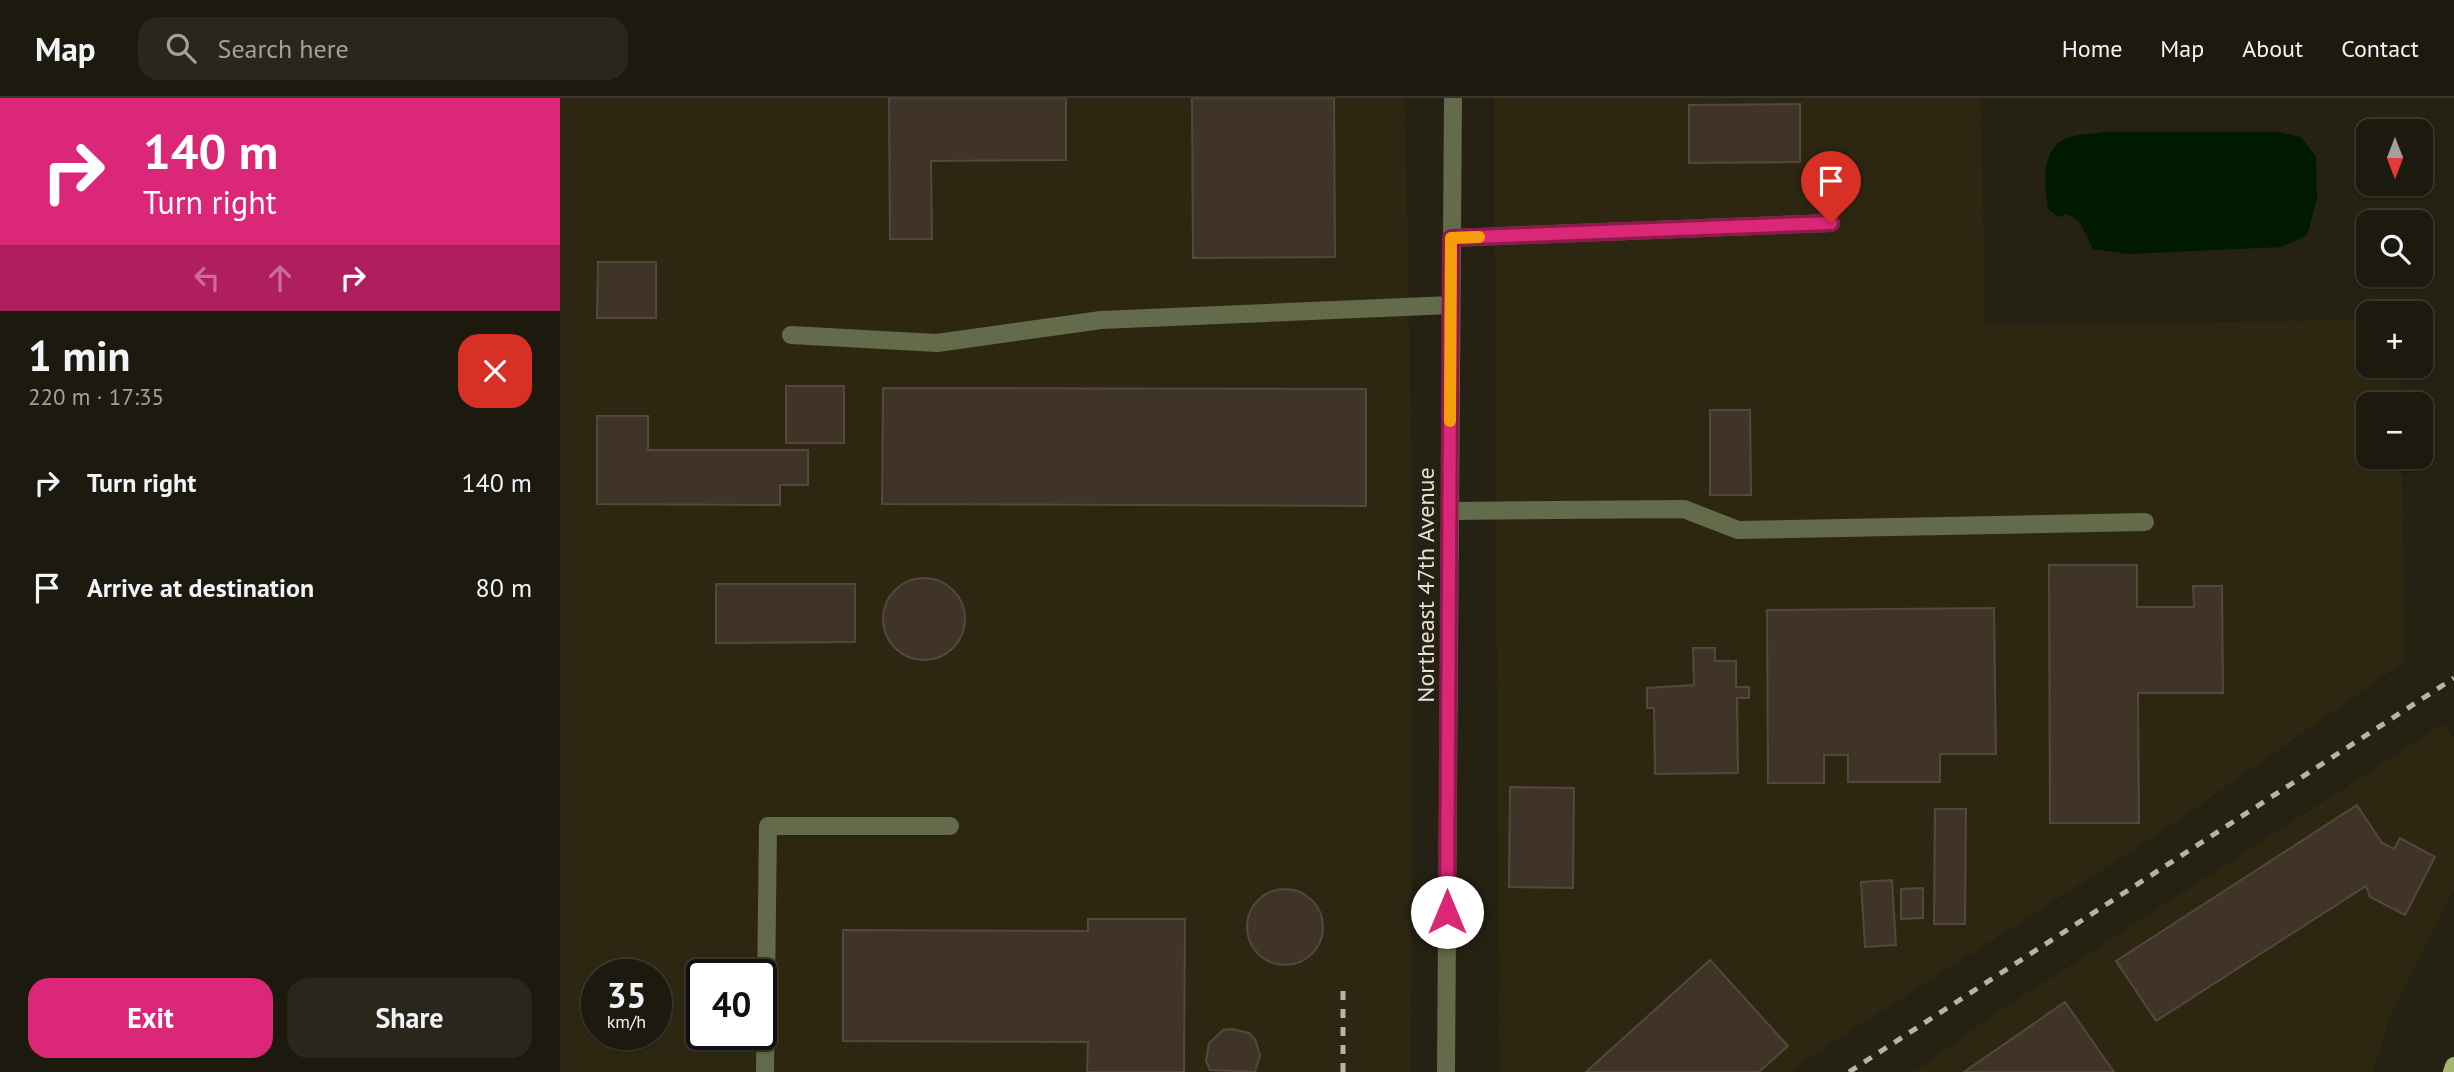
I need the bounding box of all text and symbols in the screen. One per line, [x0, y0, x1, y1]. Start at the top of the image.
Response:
search box [138, 17, 628, 80]
text: Map [35, 27, 96, 70]
icon: search [162, 29, 200, 67]
text: Search here [218, 32, 349, 65]
text: Home [2062, 33, 2122, 64]
text: Map [2160, 33, 2204, 64]
text: About [2242, 33, 2303, 64]
text: Contact [2341, 33, 2419, 64]
text: 140 m [143, 119, 278, 183]
north arrow [2356, 119, 2432, 196]
map controls [2356, 119, 2433, 469]
icon: right [28, 126, 119, 217]
pin [1801, 151, 1861, 223]
icon: arrive [1812, 162, 1850, 200]
text: Turn right [143, 181, 277, 223]
button: search [2356, 210, 2433, 287]
icon: left [188, 259, 226, 297]
icon: ahead [261, 259, 299, 297]
icon: right [334, 259, 372, 297]
button: + [2356, 301, 2433, 378]
text: 1 min [28, 328, 130, 383]
button: close [458, 334, 532, 408]
text: 220 m · 17:35 [28, 382, 164, 411]
button: − [2356, 392, 2433, 469]
icon: right [28, 464, 66, 502]
text: Turn right [87, 466, 196, 499]
text: 140 m [461, 466, 532, 499]
street label: Northeast 47th Avenue [1410, 467, 1441, 703]
icon: arrive [28, 569, 66, 607]
text: Arrive at destination [87, 571, 314, 604]
text: 80 m [476, 571, 532, 604]
position arrow [1410, 875, 1484, 949]
speed limit sign: 40 [686, 959, 777, 1050]
text: 35 [607, 972, 646, 1018]
button: Exit [28, 978, 273, 1058]
button: Share [287, 978, 532, 1058]
text: km/h [607, 1010, 646, 1033]

